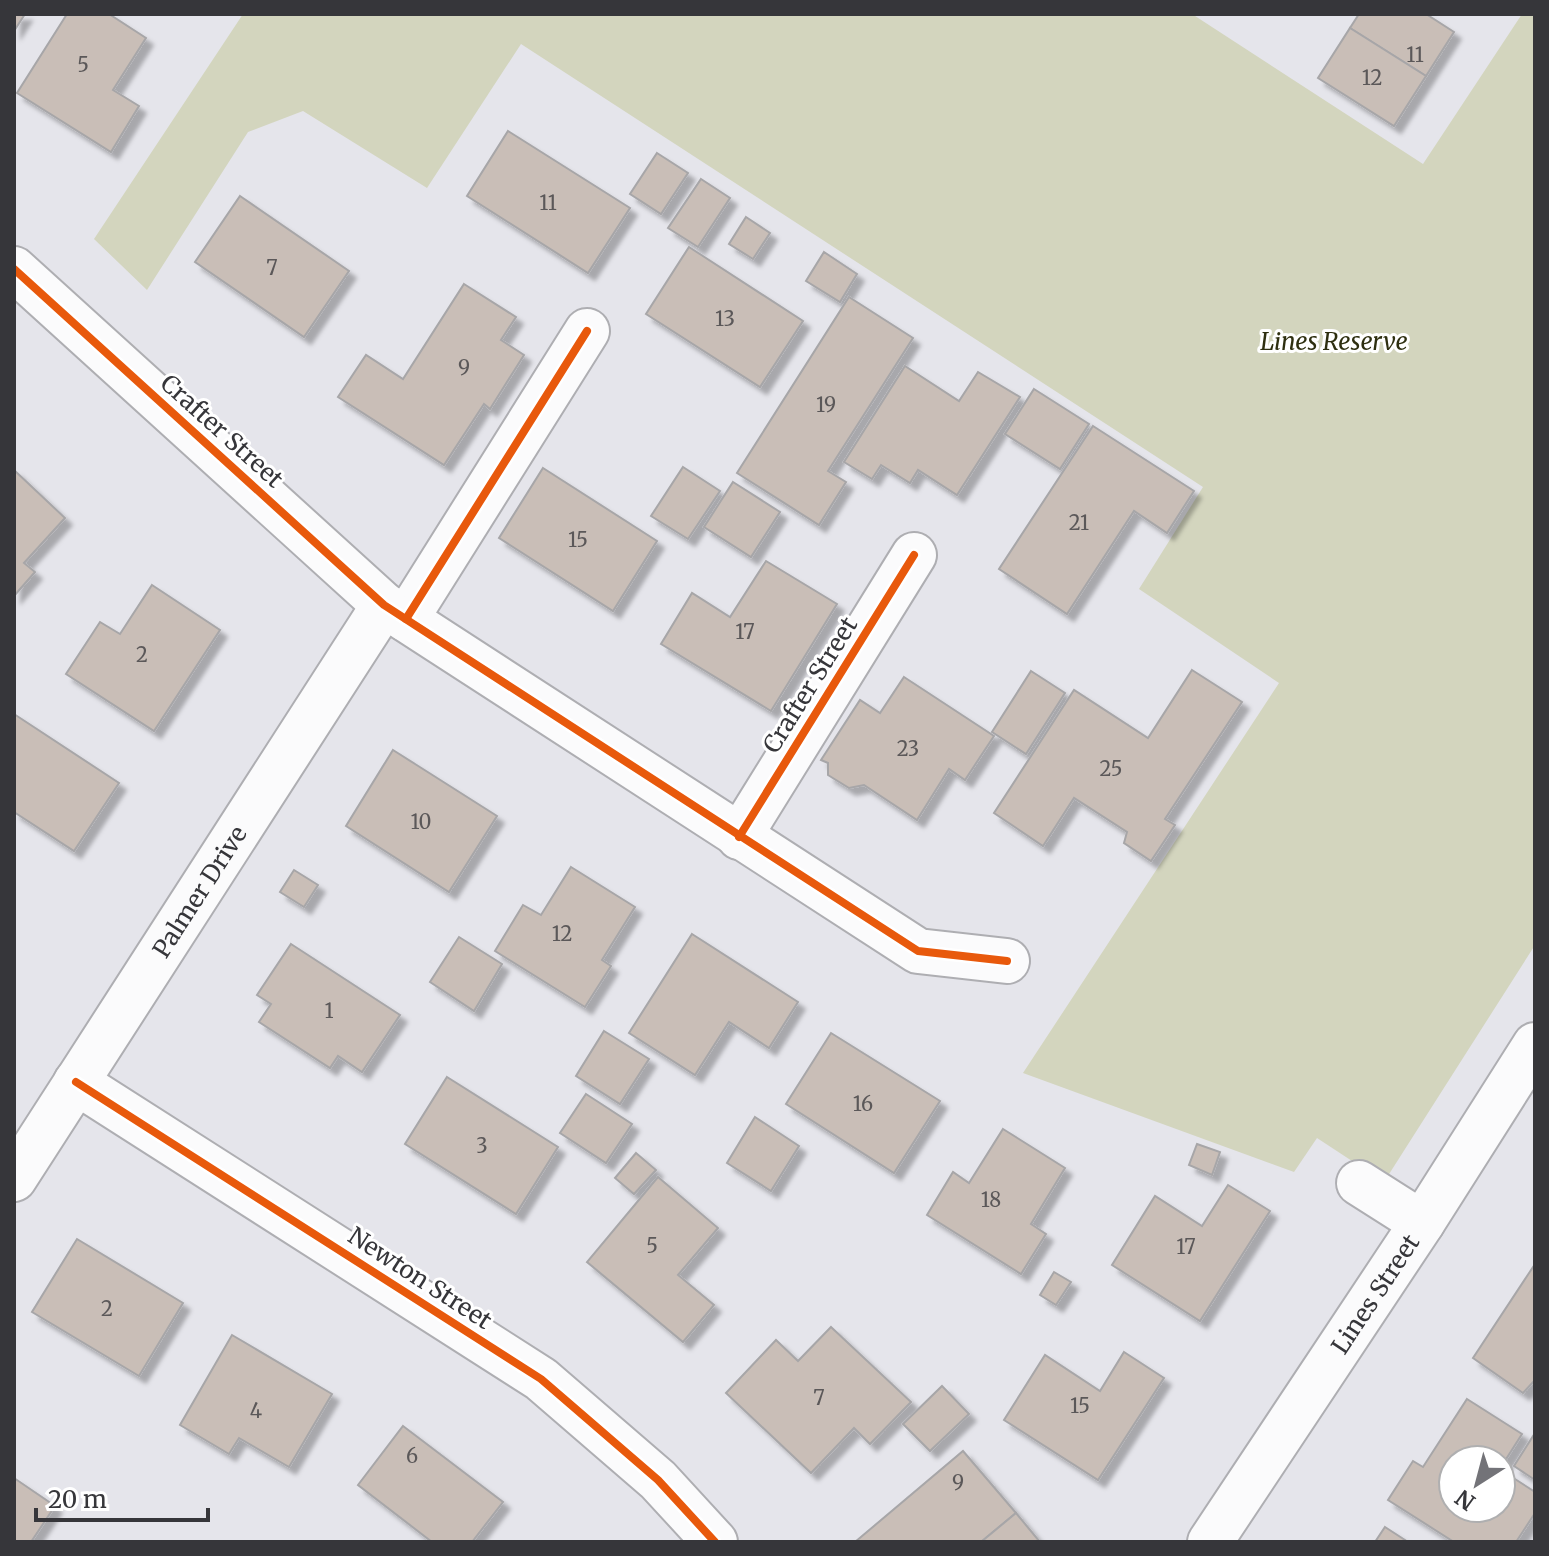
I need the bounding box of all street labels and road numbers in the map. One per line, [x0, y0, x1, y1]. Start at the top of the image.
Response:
street label: Crafter Street [154, 368, 290, 495]
street label: Crafter Street [756, 611, 864, 759]
street label: Palmer Drive [145, 820, 253, 963]
street label: Newton Street [342, 1220, 498, 1336]
street label: Lines Street [1324, 1228, 1426, 1360]

